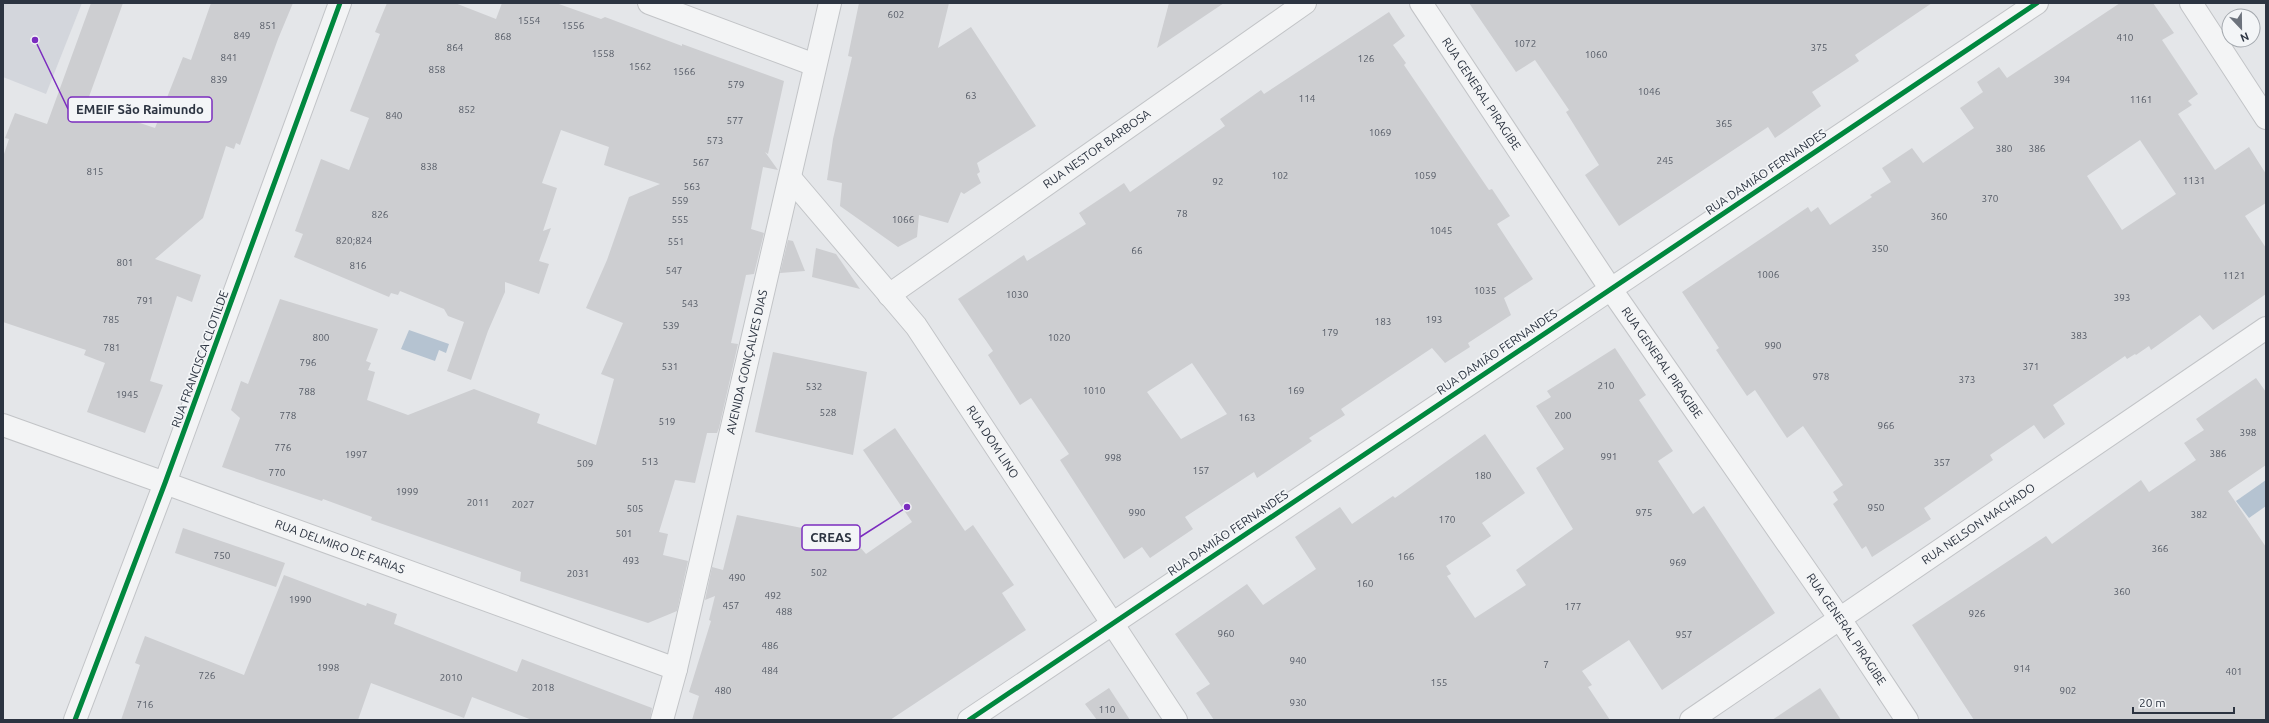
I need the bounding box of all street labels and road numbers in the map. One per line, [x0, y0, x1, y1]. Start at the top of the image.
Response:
street label: RUA GENERAL PIRAGIBE [1440, 35, 1524, 152]
street label: RUA NESTOR BARBOSA [1041, 107, 1153, 191]
street label: RUA DAMIÃO FERNANDES [1703, 126, 1828, 217]
street label: RUA FRANCISCA CLOTILDE [169, 288, 230, 429]
street label: AVENIDA GONÇALVES DIAS [724, 288, 769, 435]
street label: RUA GENERAL PIRAGIBE [1619, 305, 1705, 421]
street label: RUA DAMIÃO FERNANDES [1434, 306, 1559, 397]
street label: RUA DOM LINO [964, 403, 1022, 481]
street label: RUA NELSON MACHADO [1919, 480, 2037, 567]
street label: RUA DAMIÃO FERNANDES [1165, 487, 1290, 578]
street label: RUA DELMIRO DE FARIAS [273, 517, 407, 576]
street label: RUA GENERAL PIRAGIBE [1804, 571, 1889, 687]

